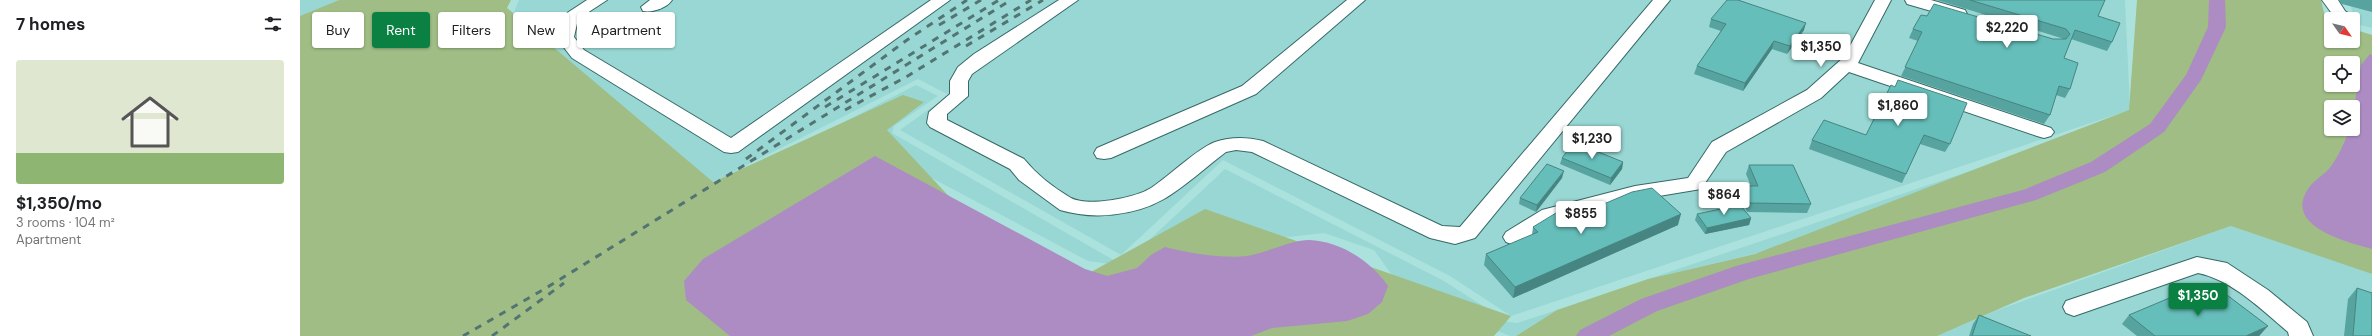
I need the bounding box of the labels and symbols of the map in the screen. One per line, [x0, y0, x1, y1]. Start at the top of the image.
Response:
north arrow [2324, 12, 2360, 48]
pin: $2,220 [1974, 15, 2040, 49]
pin: $1,350 [1788, 34, 1854, 68]
pin: $1,860 [1865, 93, 1931, 127]
pin: $1,230 [1559, 126, 1625, 160]
pin: $864 [1700, 182, 1748, 216]
pin: $855 [1557, 201, 1605, 235]
pin: $1,350 [2165, 283, 2231, 317]

